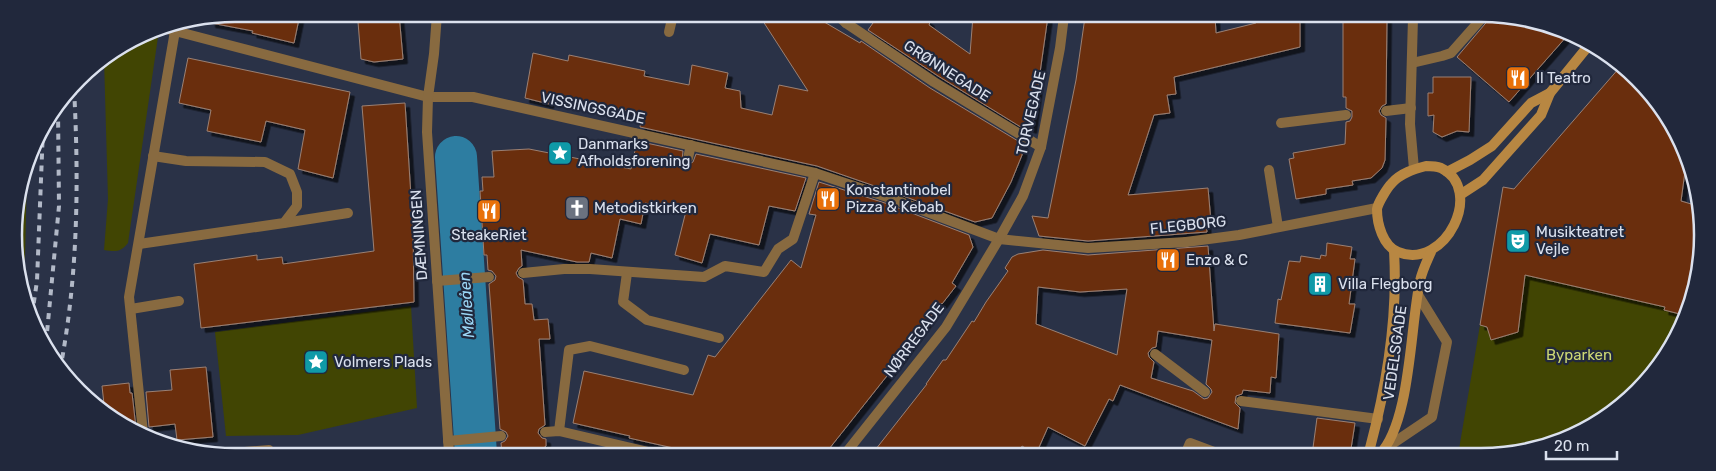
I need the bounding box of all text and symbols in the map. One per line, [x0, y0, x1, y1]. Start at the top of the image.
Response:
street label: GRØNNEGADE [900, 36, 994, 106]
restaurant icon: Il Teatro [1505, 65, 1531, 91]
street label: TORVEGADE [1013, 69, 1049, 157]
place label: Il Teatro [1536, 69, 1591, 87]
street label: VISSINGSGADE [539, 88, 647, 128]
place label: Danmarks Afholdsforening [578, 135, 690, 170]
place icon: Danmarks Afholdsforening [547, 140, 573, 166]
place label: Konstantinobel Pizza & Kebab [846, 181, 951, 216]
restaurant icon: Konstantinobel Pizza & Kebab [815, 186, 841, 212]
street label: DÆMNINGEN [407, 189, 431, 281]
church icon: Metodistkirken [564, 195, 590, 221]
restaurant icon: SteakeRiet [476, 198, 502, 224]
place label: Metodistkirken [594, 199, 697, 217]
street label: FLEGBORG [1149, 212, 1227, 238]
place label: Musikteatret Vejle [1536, 223, 1624, 258]
place label: SteakeRiet [451, 226, 527, 244]
theatre icon: Musikteatret Vejle [1505, 228, 1531, 254]
restaurant icon: Enzo & C [1155, 247, 1181, 273]
place label: Enzo & C [1186, 251, 1248, 269]
water label: Mølleåen [455, 271, 478, 339]
building icon: Villa Flegborg [1307, 271, 1333, 297]
place label: Villa Flegborg [1338, 275, 1432, 293]
street label: NØRREGADE [880, 299, 948, 381]
street label: VEDELSGADE [1379, 304, 1411, 402]
park label: Byparken [1546, 346, 1612, 364]
place icon: Volmers Plads [303, 349, 329, 375]
place label: Volmers Plads [334, 353, 433, 371]
scale bar [1546, 428, 1617, 460]
text: 20 m [1554, 437, 1589, 455]

